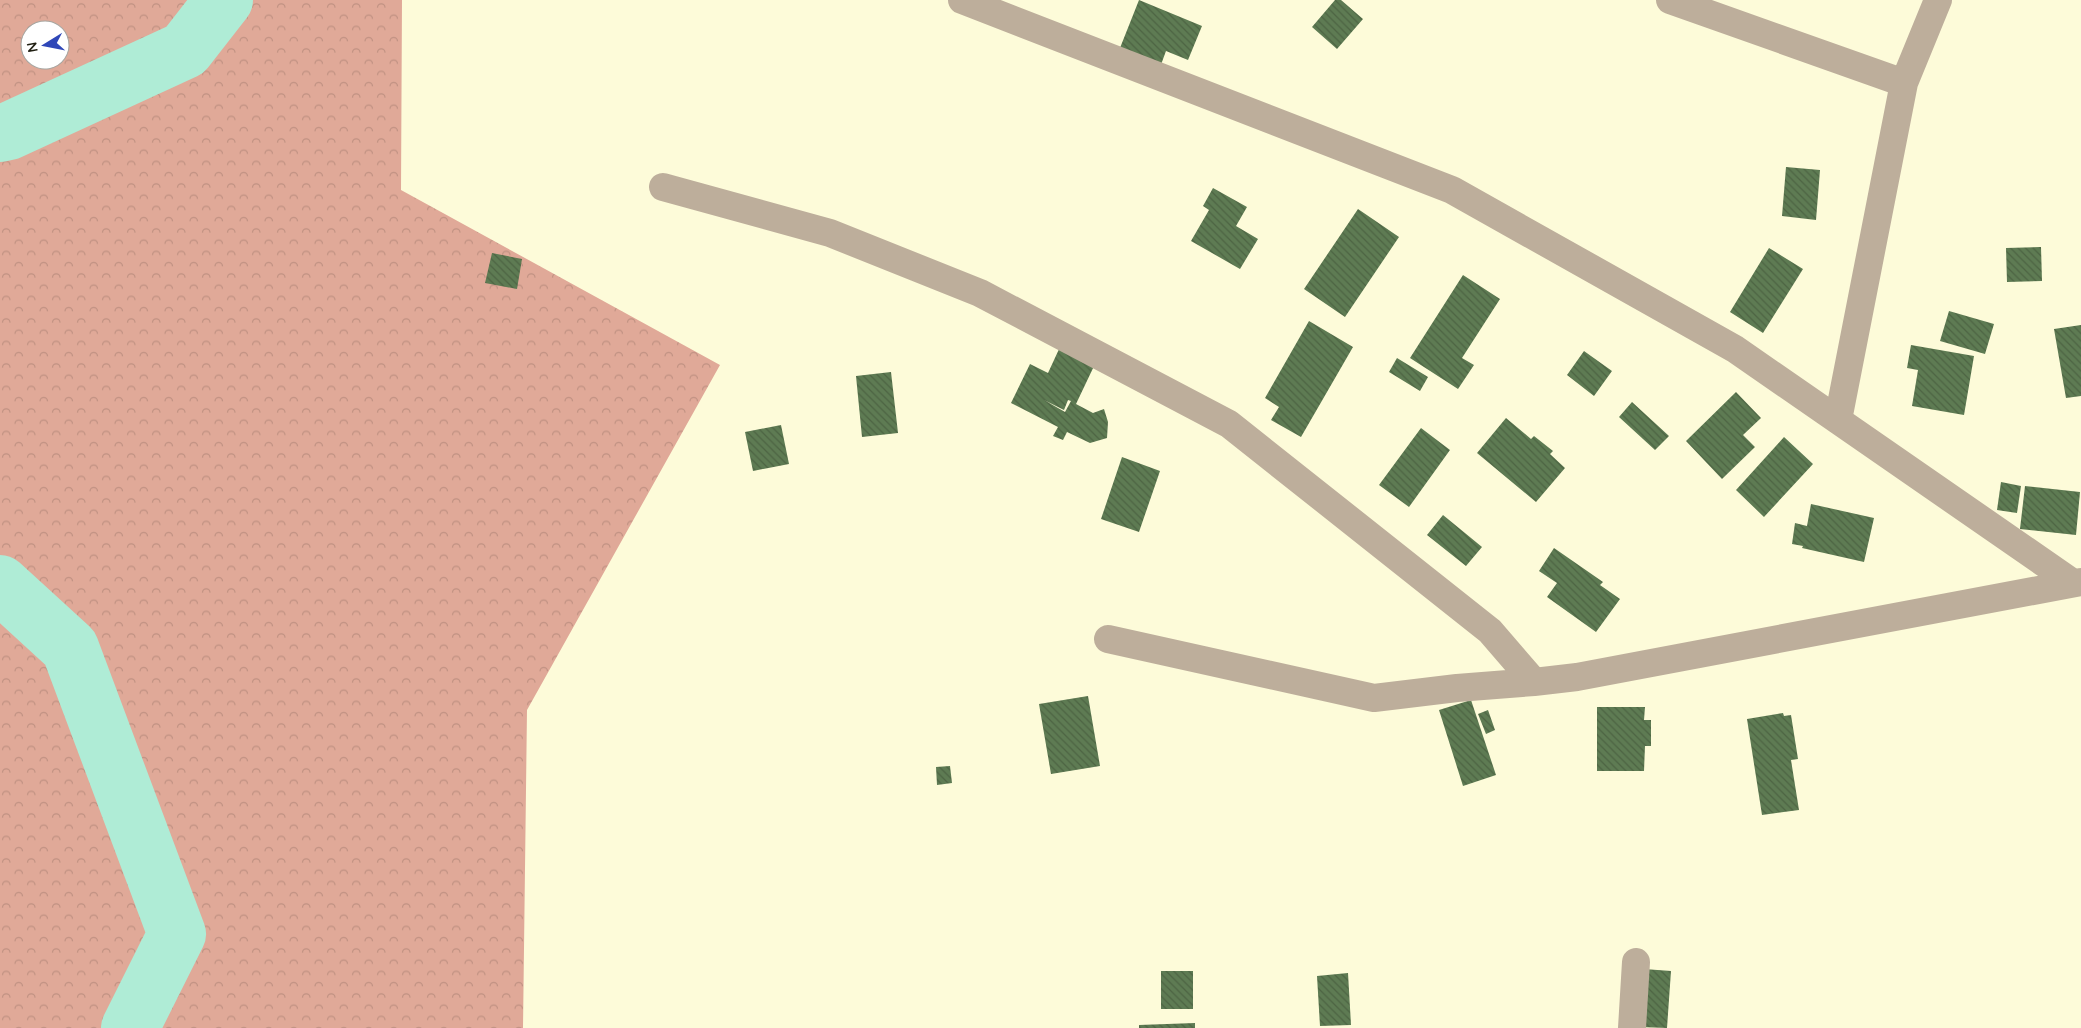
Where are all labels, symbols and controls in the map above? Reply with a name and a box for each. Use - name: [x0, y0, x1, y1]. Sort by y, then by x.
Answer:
- north arrow: [20, 20, 70, 70]
- text: N: [22, 41, 42, 54]

